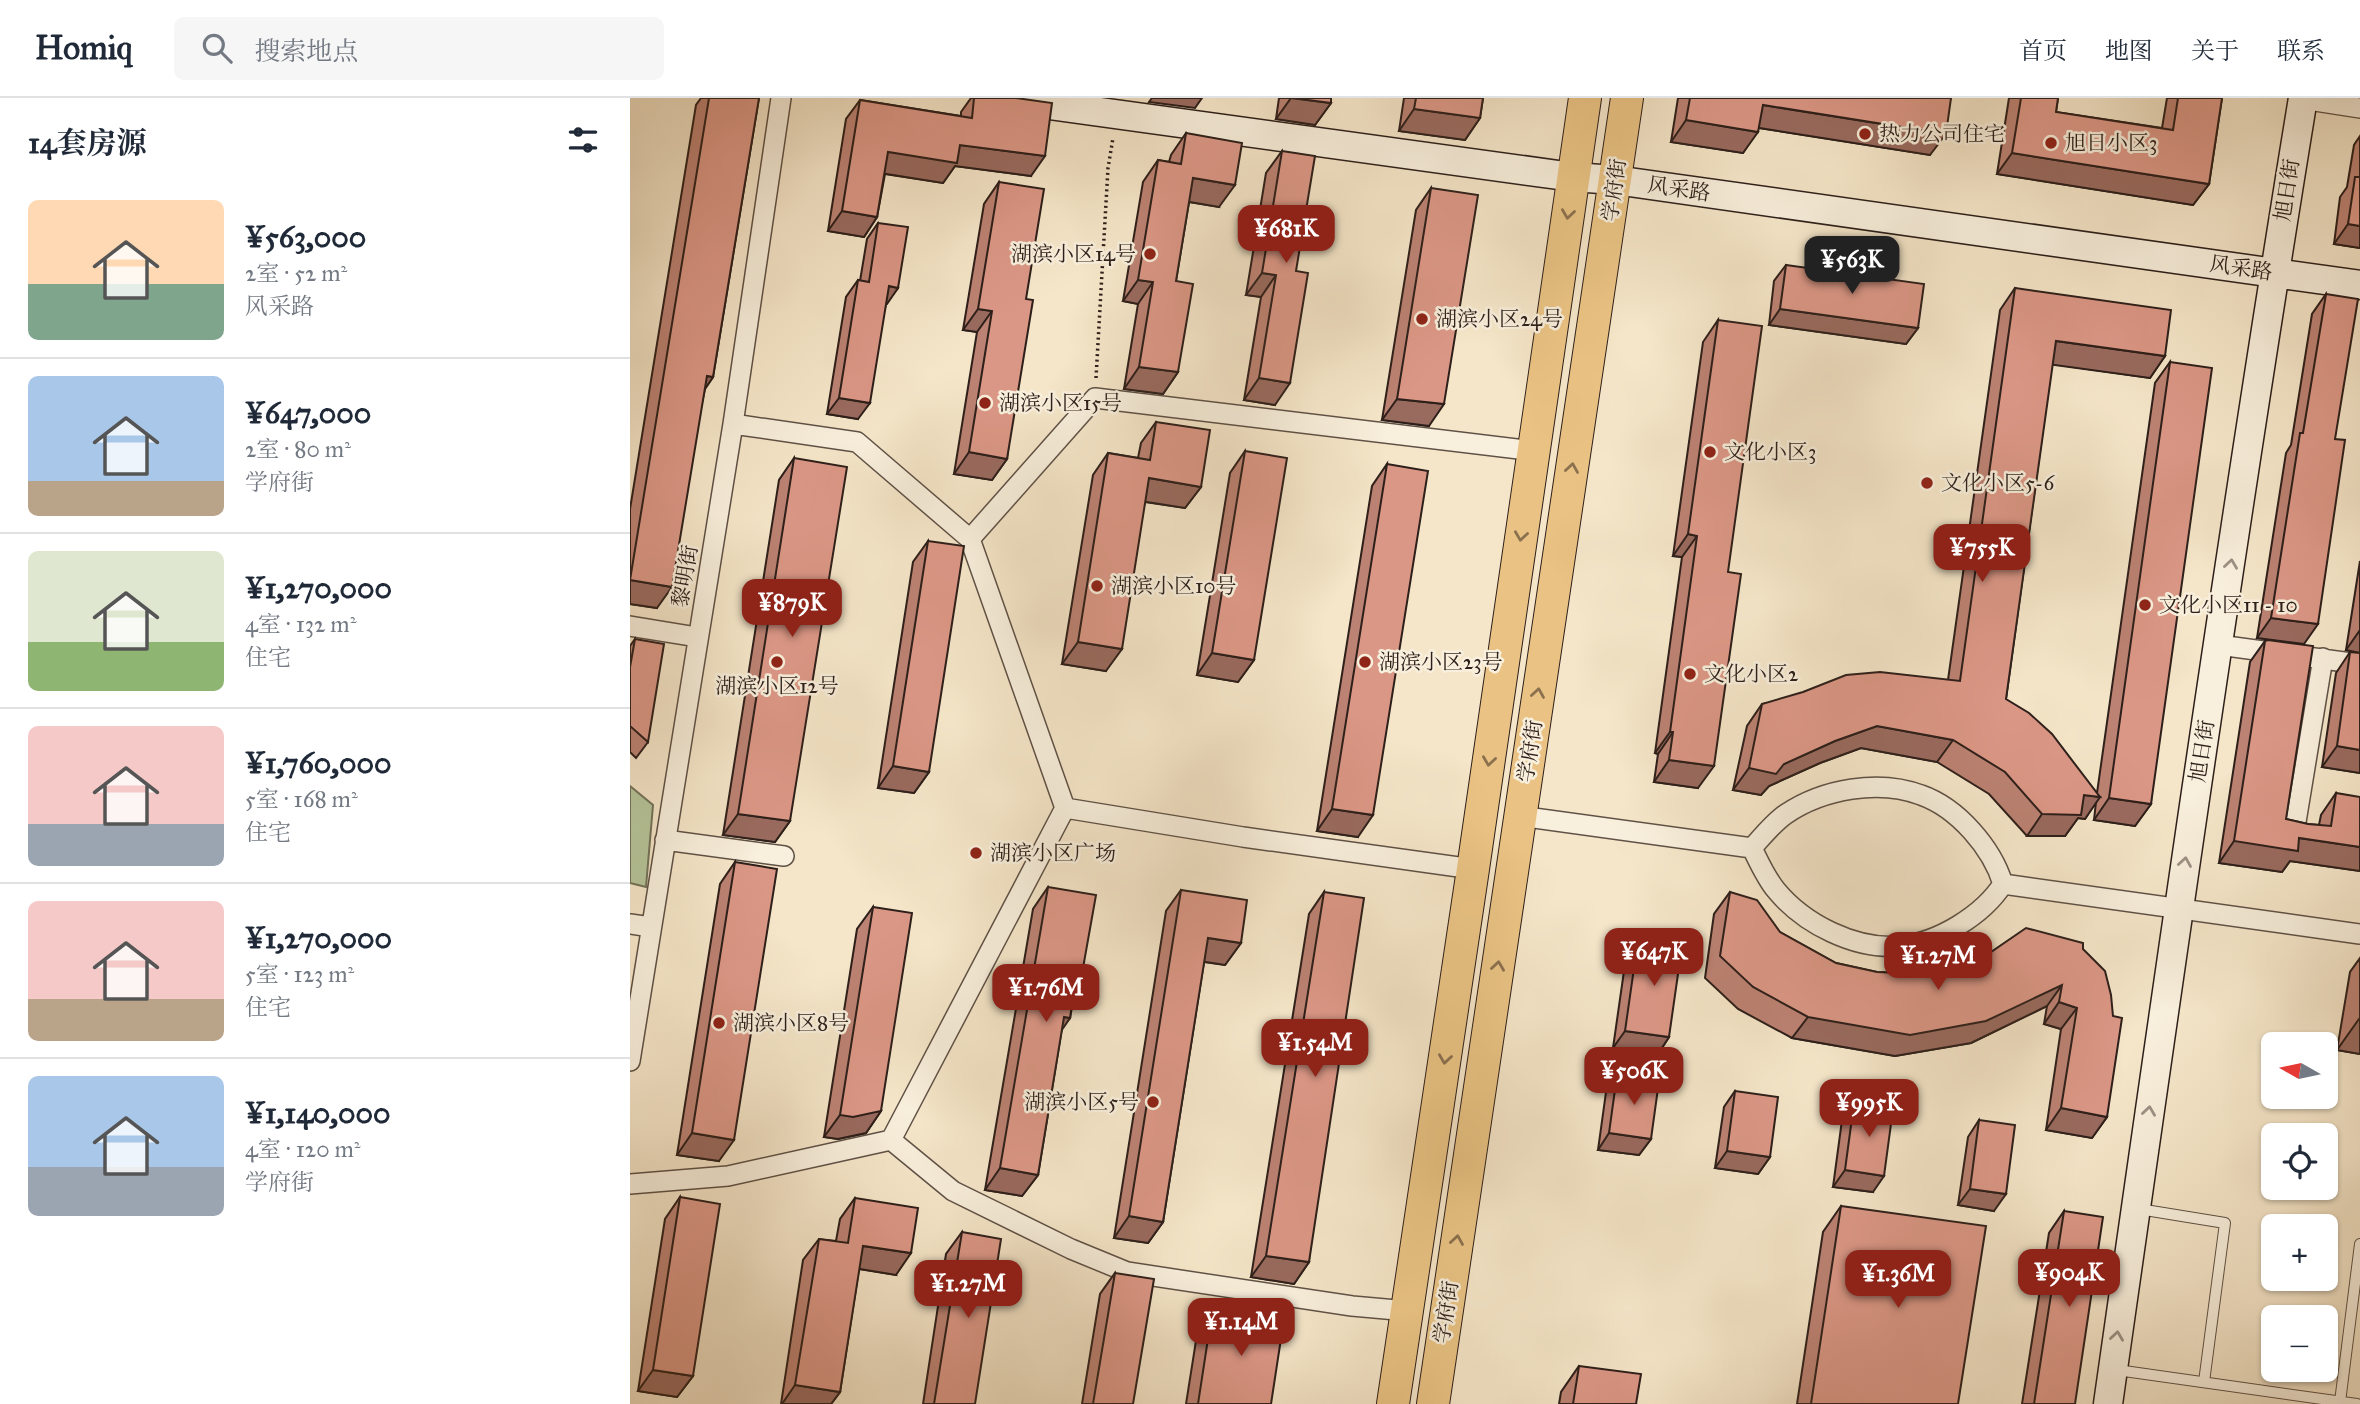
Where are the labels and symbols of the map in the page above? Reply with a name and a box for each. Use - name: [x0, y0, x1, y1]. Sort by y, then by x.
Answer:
- place label: 热力公司住宅: [1879, 121, 2005, 147]
- marker: 热力公司住宅: [1857, 126, 1873, 142]
- place label: 旭日小区3: [2065, 130, 2157, 156]
- marker: 旭日小区3: [2043, 135, 2059, 151]
- street label: 学府街: [1597, 157, 1631, 223]
- street label: 旭日街: [2269, 157, 2305, 223]
- street label: 风采路: [1646, 172, 1712, 206]
- pin: ¥681K: [1237, 206, 1335, 265]
- one-way arrow: [1561, 208, 1576, 220]
- pin: ¥563K: [1803, 236, 1901, 296]
- place label: 湖滨小区14号: [1011, 241, 1136, 267]
- marker: 湖滨小区14号: [1142, 246, 1158, 262]
- street label: 风采路: [2208, 251, 2274, 285]
- place label: 湖滨小区24号: [1436, 306, 1563, 332]
- marker: 湖滨小区24号: [1414, 311, 1430, 327]
- place label: 湖滨小区15号: [999, 390, 1122, 416]
- marker: 湖滨小区15号: [977, 395, 993, 411]
- place label: 文化小区3: [1724, 439, 1816, 465]
- marker: 文化小区3: [1702, 444, 1718, 460]
- one-way arrow: [1564, 462, 1579, 473]
- place label: 文化小区5-6: [1941, 470, 2055, 496]
- marker: 文化小区5-6: [1919, 475, 1935, 491]
- pin: ¥755K: [1933, 524, 2031, 584]
- one-way arrow: [1514, 530, 1529, 542]
- street label: 黎明街: [667, 543, 703, 609]
- one-way arrow: [2223, 558, 2238, 570]
- place label: 湖滨小区10号: [1111, 573, 1236, 599]
- marker: 湖滨小区10号: [1089, 578, 1105, 594]
- pin: ¥879K: [743, 580, 841, 639]
- place label: 文化小区11 - 10: [2159, 592, 2298, 618]
- marker: 文化小区11 - 10: [2137, 597, 2153, 613]
- place label: 湖滨小区23号: [1379, 649, 1503, 675]
- marker: 湖滨小区12号: [769, 654, 785, 670]
- marker: 湖滨小区23号: [1357, 654, 1373, 670]
- place label: 文化小区2: [1704, 661, 1799, 687]
- marker: 文化小区2: [1682, 666, 1698, 682]
- place label: 湖滨小区12号: [715, 673, 839, 699]
- one-way arrow: [1531, 687, 1546, 698]
- street label: 学府街: [1512, 718, 1548, 784]
- street label: 旭日街: [2184, 718, 2220, 784]
- one-way arrow: [1482, 755, 1497, 767]
- place label: 湖滨小区广场: [990, 840, 1116, 866]
- marker: 湖滨小区广场: [968, 845, 984, 861]
- one-way arrow: [2178, 856, 2193, 868]
- pin: ¥647K: [1605, 928, 1703, 988]
- pin: ¥1.27M: [1881, 932, 1995, 992]
- one-way arrow: [1490, 960, 1505, 972]
- pin: ¥1.76M: [989, 964, 1103, 1024]
- place label: 湖滨小区8号: [733, 1010, 849, 1036]
- marker: 湖滨小区8号: [711, 1015, 727, 1031]
- pin: ¥1.54M: [1258, 1020, 1372, 1079]
- north arrow: [2261, 1032, 2338, 1110]
- pin: ¥506K: [1585, 1048, 1683, 1107]
- one-way arrow: [1438, 1053, 1453, 1065]
- pin: ¥995K: [1820, 1080, 1918, 1139]
- place label: 湖滨小区5号: [1024, 1089, 1139, 1115]
- marker: 湖滨小区5号: [1145, 1094, 1161, 1110]
- one-way arrow: [2142, 1105, 2157, 1117]
- one-way arrow: [1450, 1234, 1465, 1245]
- pin: ¥1.36M: [1841, 1250, 1955, 1310]
- pin: ¥904K: [2020, 1250, 2118, 1309]
- pin: ¥1.27M: [911, 1260, 1025, 1320]
- street label: 学府街: [1428, 1279, 1464, 1345]
- pin: ¥1.14M: [1184, 1298, 1298, 1358]
- one-way arrow: [2110, 1331, 2125, 1342]

